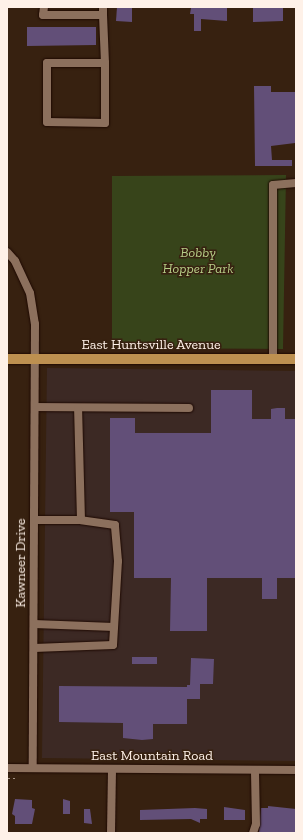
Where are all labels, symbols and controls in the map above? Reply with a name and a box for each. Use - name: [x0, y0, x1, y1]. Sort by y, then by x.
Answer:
- park label: Bobby Hopper Park: [163, 245, 233, 278]
- street label: East Huntsville Avenue: [81, 337, 221, 353]
- street label: Kawneer Drive: [13, 518, 29, 608]
- street label: East Mountain Road: [91, 748, 213, 764]

